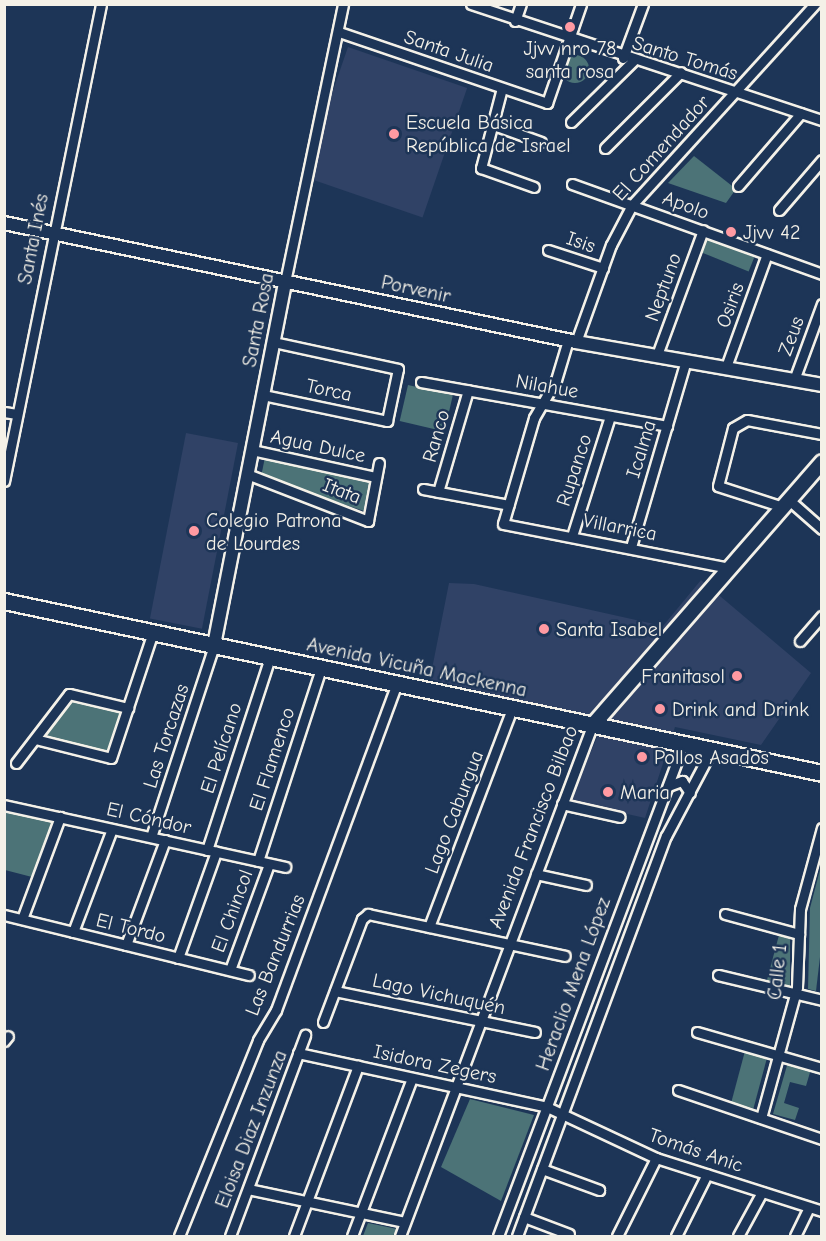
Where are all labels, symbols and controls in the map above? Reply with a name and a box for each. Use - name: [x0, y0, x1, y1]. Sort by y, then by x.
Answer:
- marker: Jjvv nro 78 santa rosa: [563, 20, 577, 34]
- street label: Santa Julia: [401, 24, 497, 78]
- street label: Santo Tomás: [629, 31, 741, 85]
- place label: Jjvv nro 78 santa rosa: [524, 36, 616, 83]
- street label: El Comendador: [607, 90, 715, 206]
- place label: Escuela Básica República de Israel: [406, 110, 571, 157]
- marker: Escuela Básica República de Israel: [387, 127, 401, 141]
- street label: Apolo: [659, 186, 713, 224]
- street label: Santa Inés: [12, 192, 54, 286]
- place label: Jjvv 42: [743, 220, 800, 244]
- marker: Jjvv 42: [724, 225, 738, 239]
- street label: Isis: [563, 226, 599, 258]
- street label: Neptuno: [640, 249, 686, 325]
- street label: Porvenir: [379, 270, 453, 308]
- street label: Santa Rosa: [237, 271, 279, 369]
- street label: Osiris: [711, 279, 749, 331]
- street label: Zeus: [773, 313, 809, 359]
- street label: Nilahue: [514, 369, 580, 403]
- street label: Torca: [304, 373, 354, 407]
- street label: Ranco: [417, 407, 455, 465]
- street label: Icalma: [621, 417, 661, 481]
- street label: Agua Dulce: [268, 424, 368, 468]
- street label: Rupanco: [551, 431, 597, 509]
- street label: Itata: [320, 473, 364, 509]
- place label: Colegio Patrona de Lourdes: [206, 508, 342, 555]
- street label: Villarrica: [581, 508, 659, 546]
- marker: Colegio Patrona de Lourdes: [187, 524, 201, 538]
- place label: Santa Isabel: [556, 617, 662, 641]
- marker: Santa Isabel: [537, 622, 551, 636]
- street label: Avenida Vicuña Mackenna: [305, 632, 529, 702]
- place label: Franitasol: [641, 664, 725, 688]
- marker: Franitasol: [730, 669, 744, 683]
- street label: Las Torcazas: [138, 681, 194, 791]
- place label: Drink and Drink: [672, 697, 809, 721]
- street label: El Pelícano: [195, 700, 247, 796]
- marker: Drink and Drink: [653, 702, 667, 716]
- street label: El Flamenco: [244, 704, 300, 814]
- street label: Avenida Francisco Bilbao: [483, 722, 583, 932]
- place label: Pollos Asados: [654, 745, 769, 769]
- street label: Lago Caburgua: [420, 747, 488, 877]
- marker: Pollos Asados: [635, 750, 649, 764]
- place label: Maria: [620, 780, 670, 804]
- marker: Maria: [601, 785, 615, 799]
- street label: El Cóndor: [104, 797, 194, 839]
- street label: El Chincol: [206, 866, 258, 956]
- street label: Las Bandurrias: [240, 891, 310, 1019]
- street label: Heraclio Mena López: [531, 894, 615, 1074]
- street label: El Tordo: [94, 908, 168, 948]
- street label: Calle 1: [762, 943, 792, 1001]
- street label: Lago Vichuquén: [370, 968, 508, 1020]
- street label: Isidora Zegers: [371, 1039, 499, 1089]
- street label: Eloisa Diaz Inzunza: [210, 1047, 292, 1211]
- street label: Tomás Anic: [646, 1123, 746, 1177]

